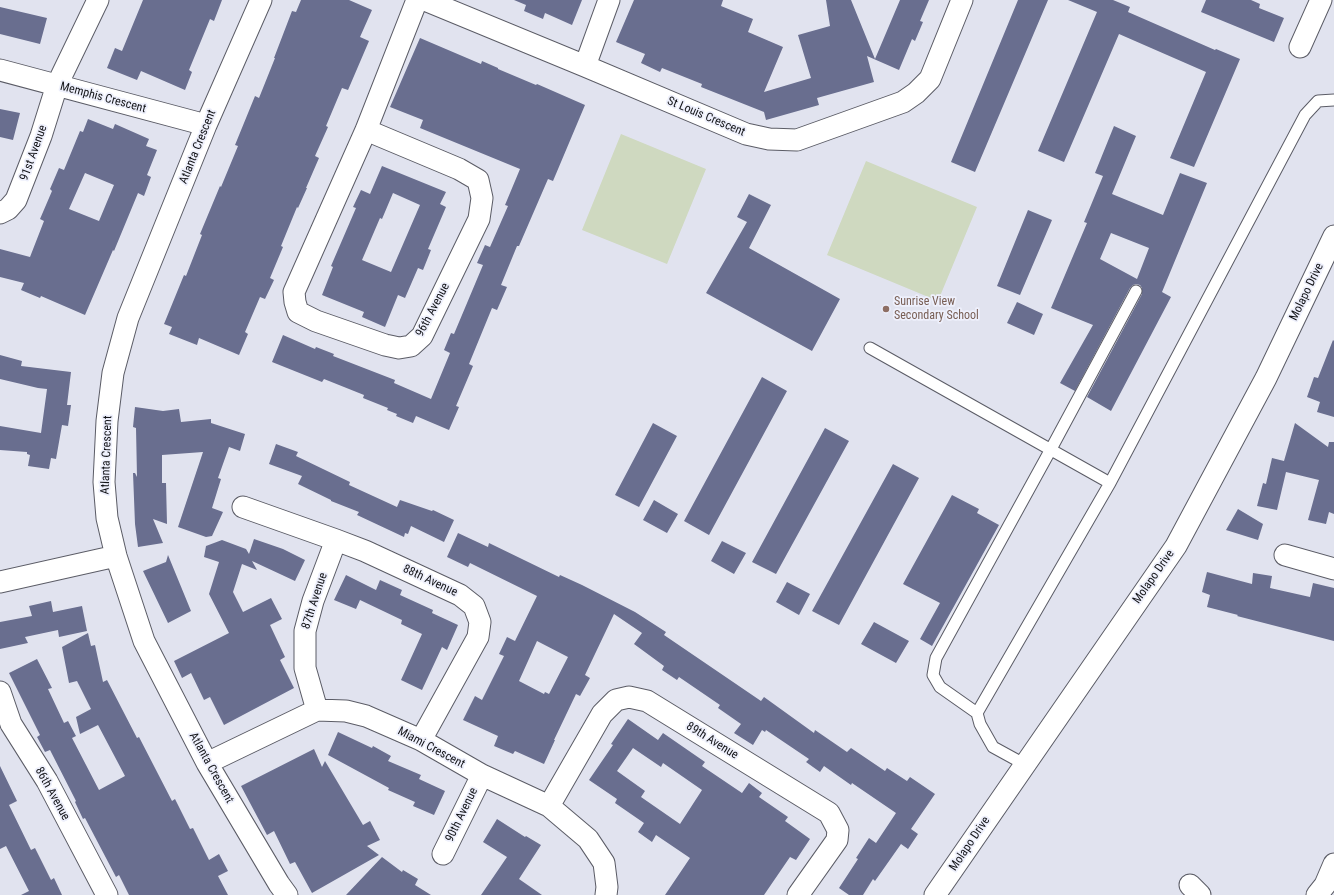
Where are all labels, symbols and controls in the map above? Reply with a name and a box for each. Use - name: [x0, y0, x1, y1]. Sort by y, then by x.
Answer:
- street label: Memphis Crescent: [58, 80, 148, 116]
- street label: St Louis Crescent: [665, 94, 747, 140]
- street label: Atlanta Crescent: [177, 108, 219, 186]
- street label: 91st Avenue: [17, 123, 51, 183]
- street label: Molapo Drive: [1287, 261, 1327, 323]
- street label: 96th Avenue: [413, 281, 453, 339]
- place label: Sunrise View Secondary School: [894, 295, 979, 323]
- marker: Sunrise View Secondary School: [881, 304, 891, 314]
- street label: Atlanta Crescent: [98, 415, 116, 495]
- street label: Molapo Drive: [1130, 547, 1178, 607]
- street label: 88th Avenue: [400, 562, 460, 600]
- street label: 87th Avenue: [299, 571, 331, 631]
- street label: 89th Avenue: [683, 719, 741, 763]
- street label: Miami Crescent: [395, 724, 467, 772]
- street label: Atlanta Crescent: [186, 730, 236, 806]
- street label: 86th Avenue: [32, 765, 72, 823]
- street label: 90th Avenue: [443, 786, 481, 844]
- street label: Molapo Drive: [947, 814, 993, 874]

